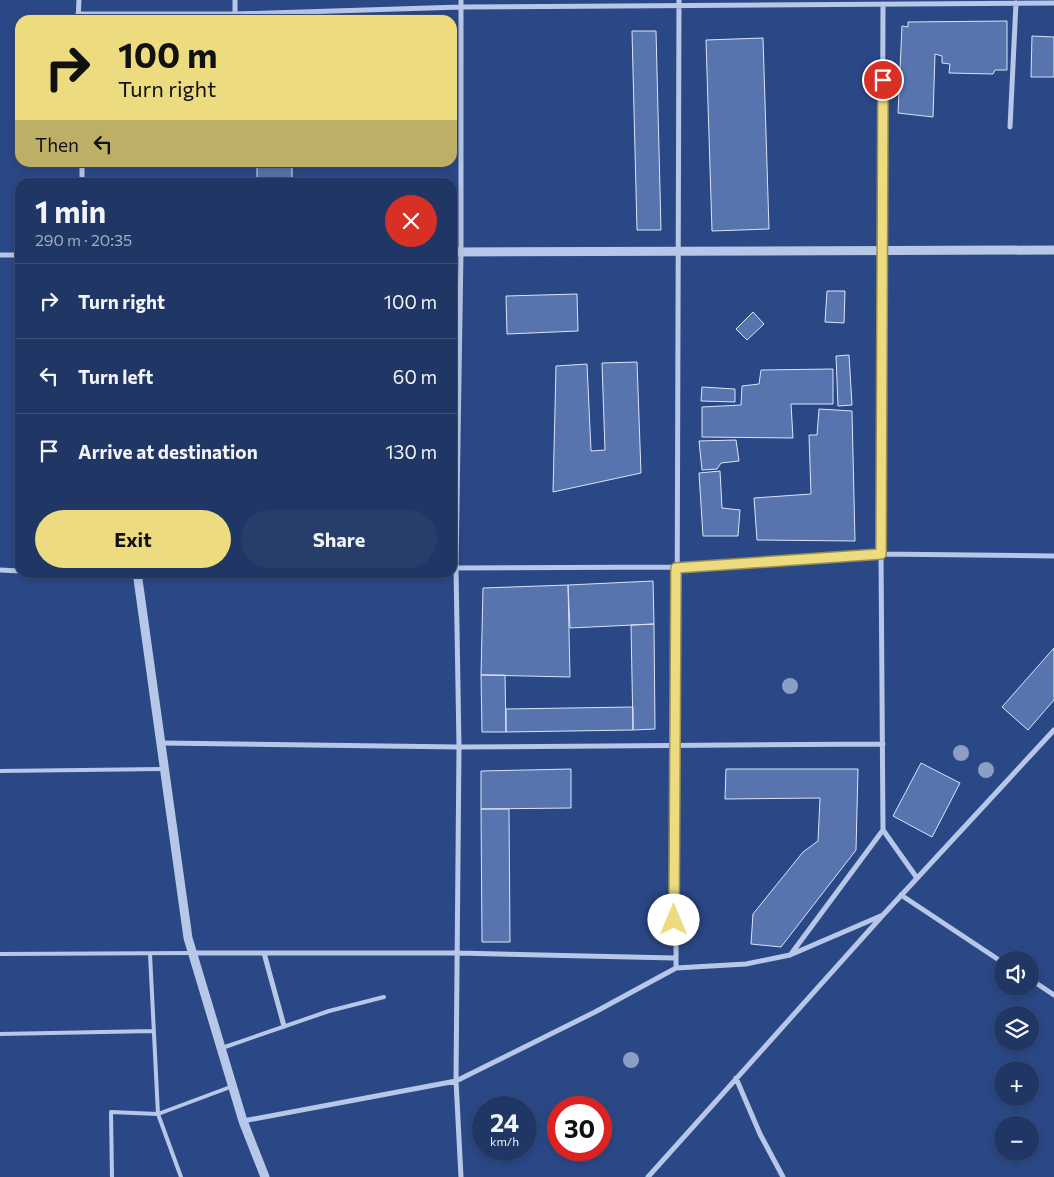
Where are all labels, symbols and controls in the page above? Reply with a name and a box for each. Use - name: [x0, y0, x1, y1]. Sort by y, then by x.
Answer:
- text: 100 m: [118, 32, 218, 75]
- icon: right: [35, 35, 100, 100]
- pin: [862, 59, 904, 101]
- icon: arrive: [869, 66, 897, 94]
- text: Turn right: [118, 75, 216, 102]
- icon: left: [89, 130, 117, 158]
- text: Then: [35, 133, 79, 156]
- text: 1 min: [35, 192, 106, 229]
- button: close: [385, 195, 437, 247]
- text: 290 m · 20:35: [35, 230, 132, 249]
- icon: right: [35, 287, 63, 315]
- text: Turn right: [78, 290, 165, 313]
- text: 100 m: [384, 290, 437, 313]
- icon: left: [35, 362, 63, 390]
- text: Turn left: [78, 365, 153, 388]
- text: 60 m: [393, 365, 437, 388]
- icon: arrive: [35, 437, 63, 465]
- text: Arrive at destination: [78, 440, 258, 463]
- text: 130 m: [385, 440, 437, 463]
- button: Exit: [35, 510, 231, 568]
- button: Share: [241, 510, 437, 568]
- position arrow: [647, 893, 699, 945]
- map controls: [994, 951, 1039, 1161]
- button: sound: [994, 951, 1039, 996]
- button: layers: [994, 1006, 1039, 1051]
- button: +: [994, 1061, 1039, 1106]
- speed limit sign: 30: [547, 1096, 612, 1161]
- text: 24: [490, 1107, 519, 1137]
- button: −: [994, 1116, 1039, 1161]
- text: km/h: [490, 1134, 519, 1148]

